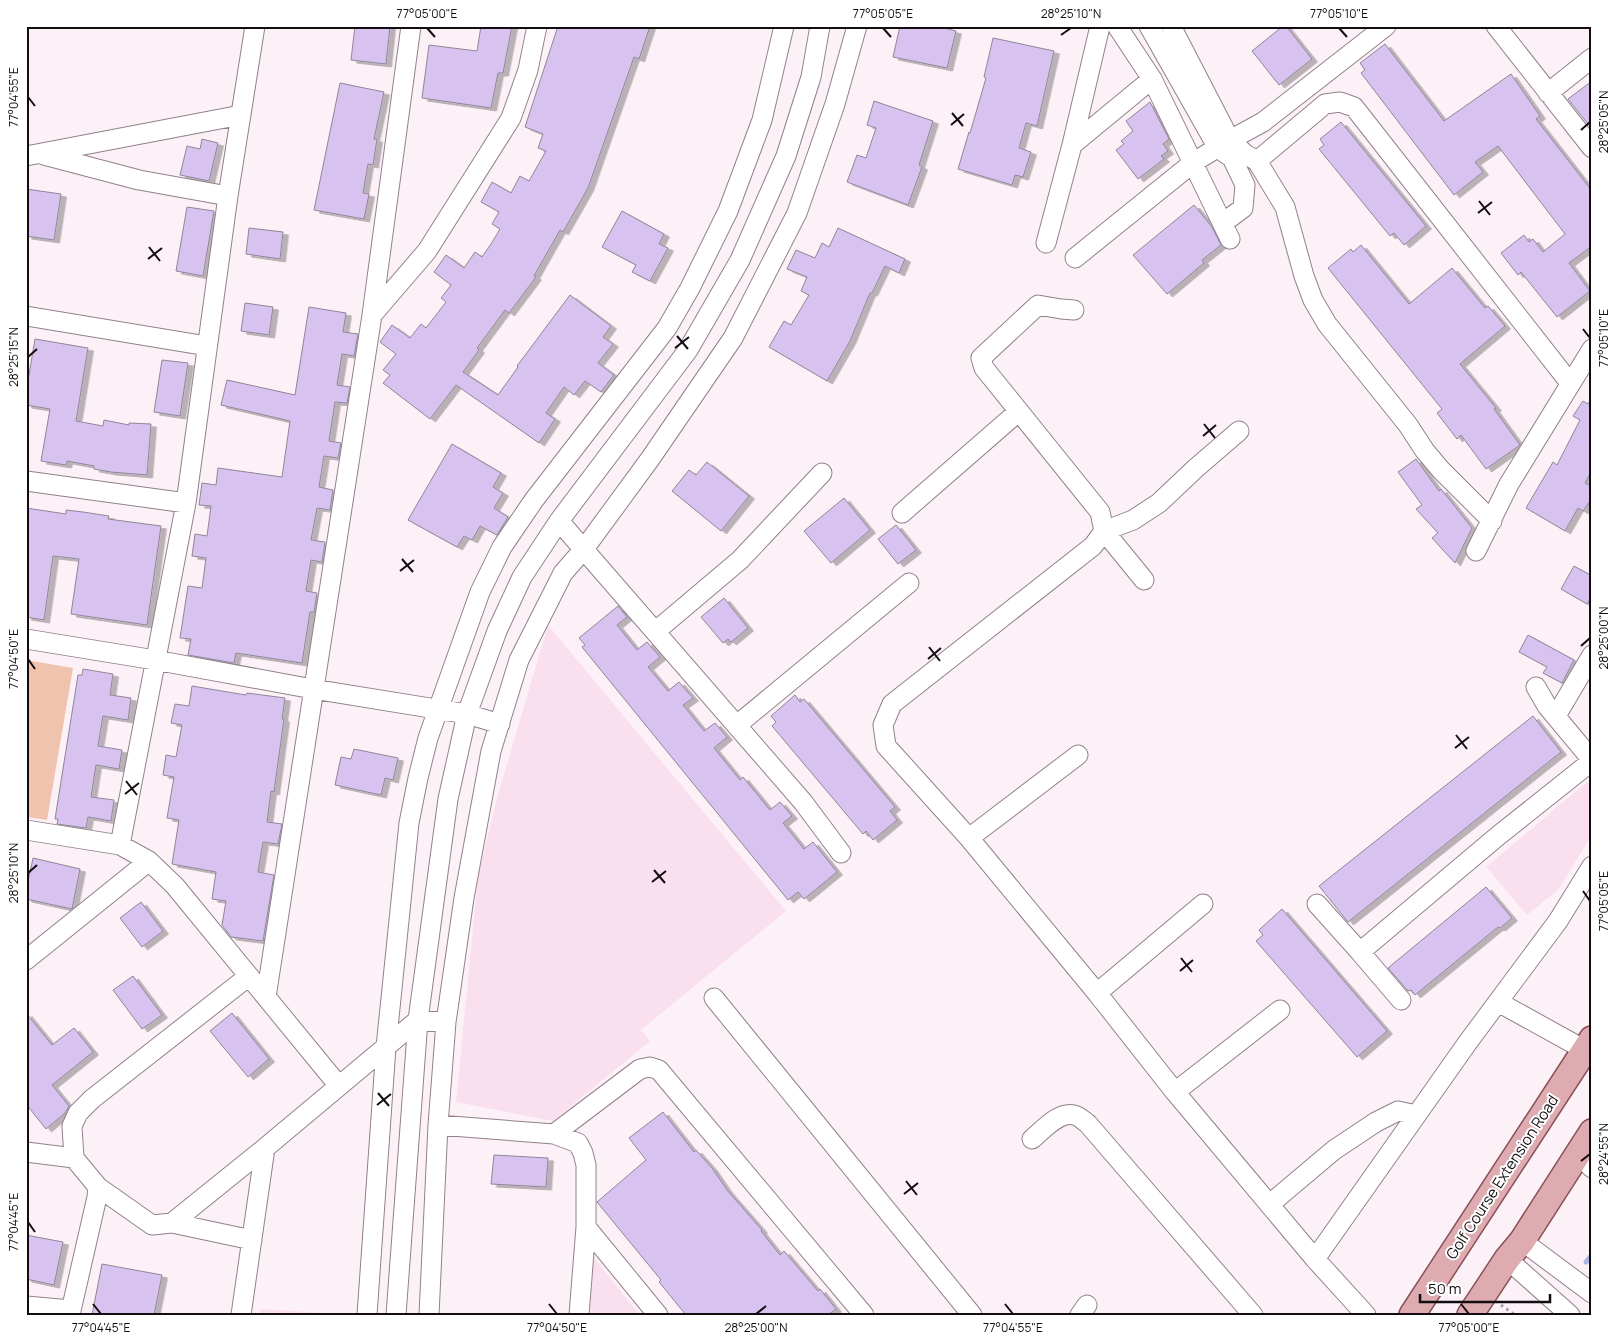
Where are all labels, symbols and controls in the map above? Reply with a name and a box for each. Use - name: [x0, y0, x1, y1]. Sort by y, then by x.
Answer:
- text: 77°05'00"E: [397, 5, 458, 22]
- text: 77°05'05"E: [853, 5, 913, 22]
- text: 28°25'10"N: [1041, 5, 1101, 22]
- text: 77°05'10"E: [1310, 5, 1368, 22]
- text: 77°04'55"E: [5, 67, 22, 127]
- text: 28°25'05"N: [1595, 91, 1612, 153]
- text: 77°05'10"E: [1595, 309, 1612, 367]
- text: 28°25'15"N: [5, 327, 22, 387]
- text: 28°25'00"N: [1595, 606, 1612, 670]
- text: 77°04'50"E: [5, 629, 22, 689]
- text: 28°25'10"N: [5, 843, 22, 903]
- text: 77°05'05"E: [1595, 871, 1612, 931]
- street label: Golf Course Extension Road: [1441, 1091, 1563, 1263]
- text: 28°24'55"N: [1595, 1123, 1612, 1185]
- text: 77°04'45"E: [5, 1193, 22, 1251]
- scale bar: [1420, 1271, 1550, 1303]
- text: 50 m: [1428, 1278, 1462, 1299]
- text: 77°04'45"E: [72, 1319, 130, 1336]
- text: 77°04'50"E: [527, 1319, 587, 1336]
- text: 28°25'00"N: [724, 1319, 788, 1336]
- text: 77°04'55"E: [983, 1319, 1043, 1336]
- text: 77°05'00"E: [1439, 1319, 1500, 1336]

